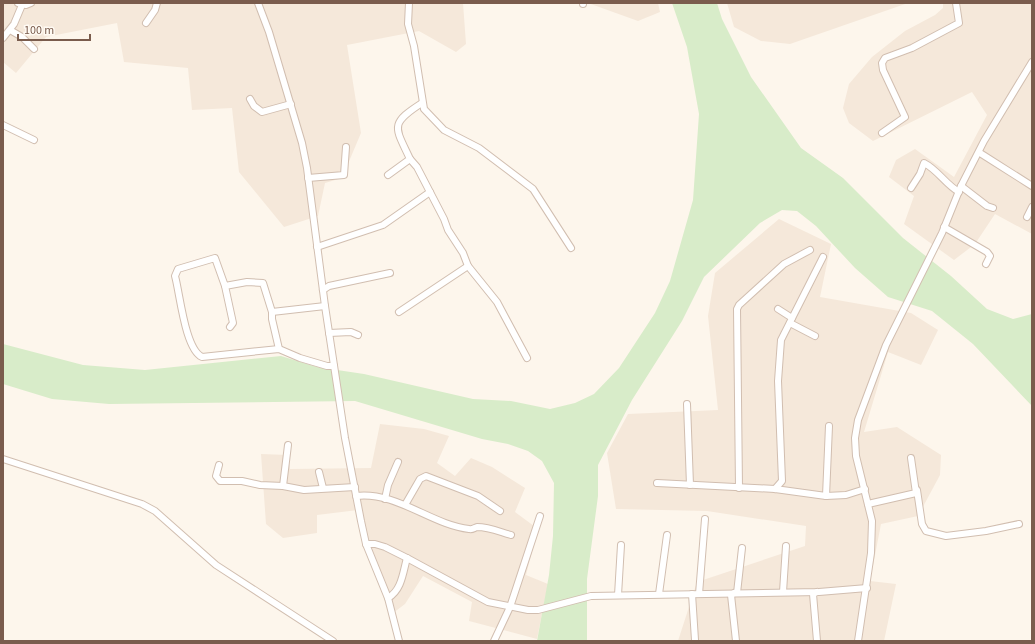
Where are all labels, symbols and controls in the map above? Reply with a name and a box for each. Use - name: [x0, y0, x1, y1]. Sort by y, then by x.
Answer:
- scale bar: [18, 16, 90, 42]
- text: 100 m: [24, 22, 54, 39]

